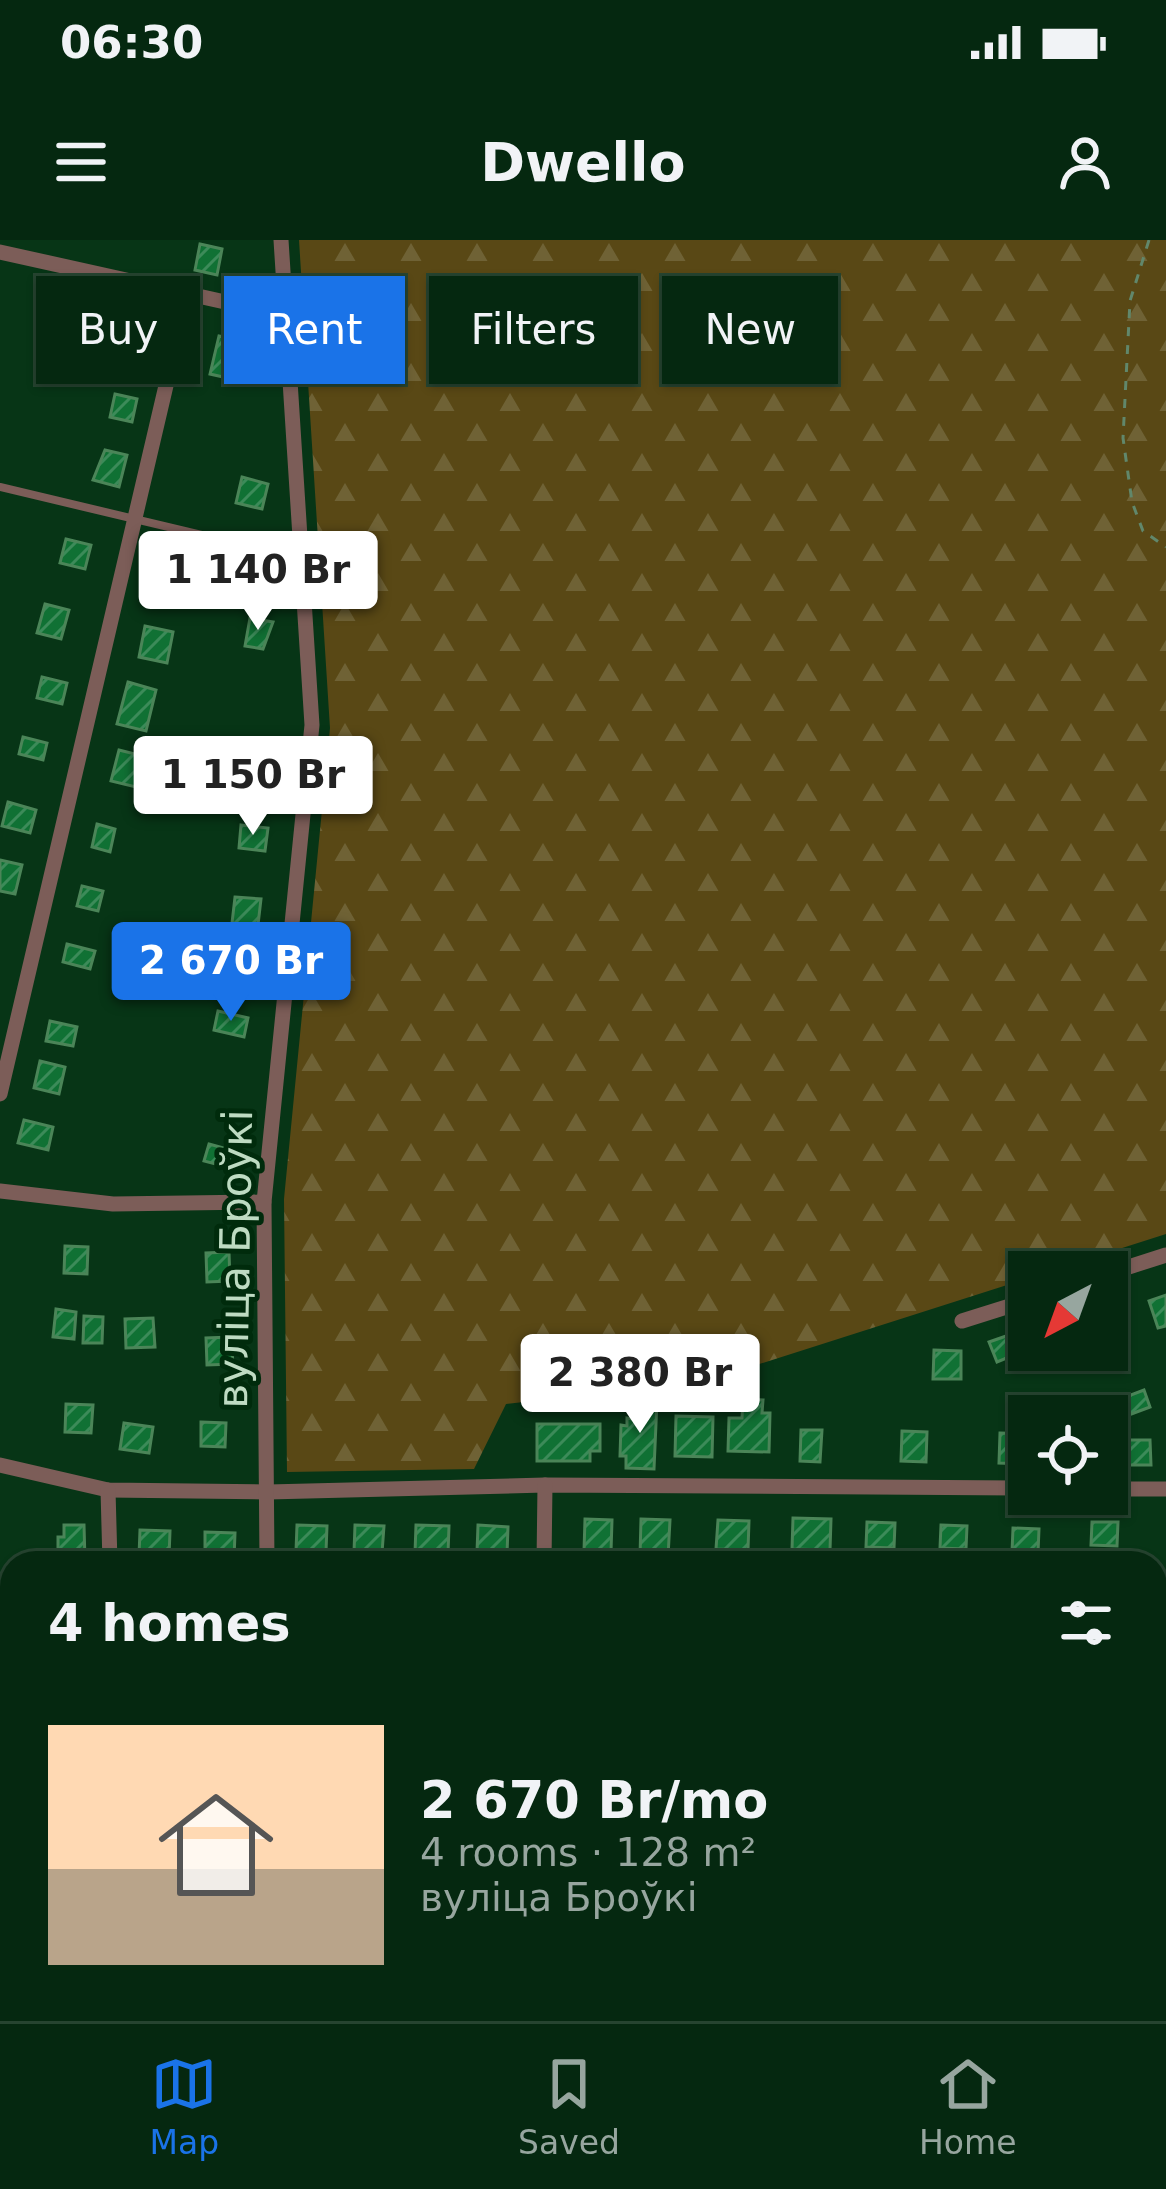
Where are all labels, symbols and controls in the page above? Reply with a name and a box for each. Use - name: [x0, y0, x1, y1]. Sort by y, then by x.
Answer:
- text: 06:30: [60, 16, 203, 69]
- icon: menu: [48, 129, 114, 195]
- icon: person: [1052, 129, 1118, 195]
- text: Dwello: [480, 131, 686, 194]
- chip: Buy: [36, 276, 200, 384]
- chip: Rent: [224, 276, 405, 384]
- chip: Filters: [429, 276, 638, 384]
- chip: New: [662, 276, 838, 384]
- pin: 1 140 Br: [134, 531, 382, 633]
- text: 1 140 Br: [166, 547, 350, 592]
- pin: 1 150 Br: [129, 736, 377, 838]
- text: 1 150 Br: [161, 752, 345, 797]
- pin: 2 670 Br: [107, 922, 355, 1024]
- text: 2 670 Br: [139, 938, 323, 983]
- street label: вуліца Броўкі: [208, 1109, 262, 1409]
- north arrow: [1008, 1251, 1128, 1371]
- map controls: [1008, 1251, 1128, 1515]
- pin: 2 380 Br: [516, 1334, 764, 1436]
- text: 2 380 Br: [548, 1350, 732, 1395]
- button: locate: [1008, 1395, 1128, 1515]
- icon: filters: [1053, 1590, 1119, 1656]
- text: 4 homes: [48, 1594, 291, 1653]
- text: 2 670 Br/mo: [420, 1771, 768, 1830]
- icon: home: [144, 1773, 288, 1917]
- text: 4 rooms · 128 m²: [420, 1830, 756, 1875]
- text: вуліца Броўкі: [420, 1875, 698, 1920]
- tab: Map: [149, 2051, 219, 2162]
- tab: Saved: [518, 2051, 620, 2162]
- tab: Home: [919, 2051, 1016, 2162]

